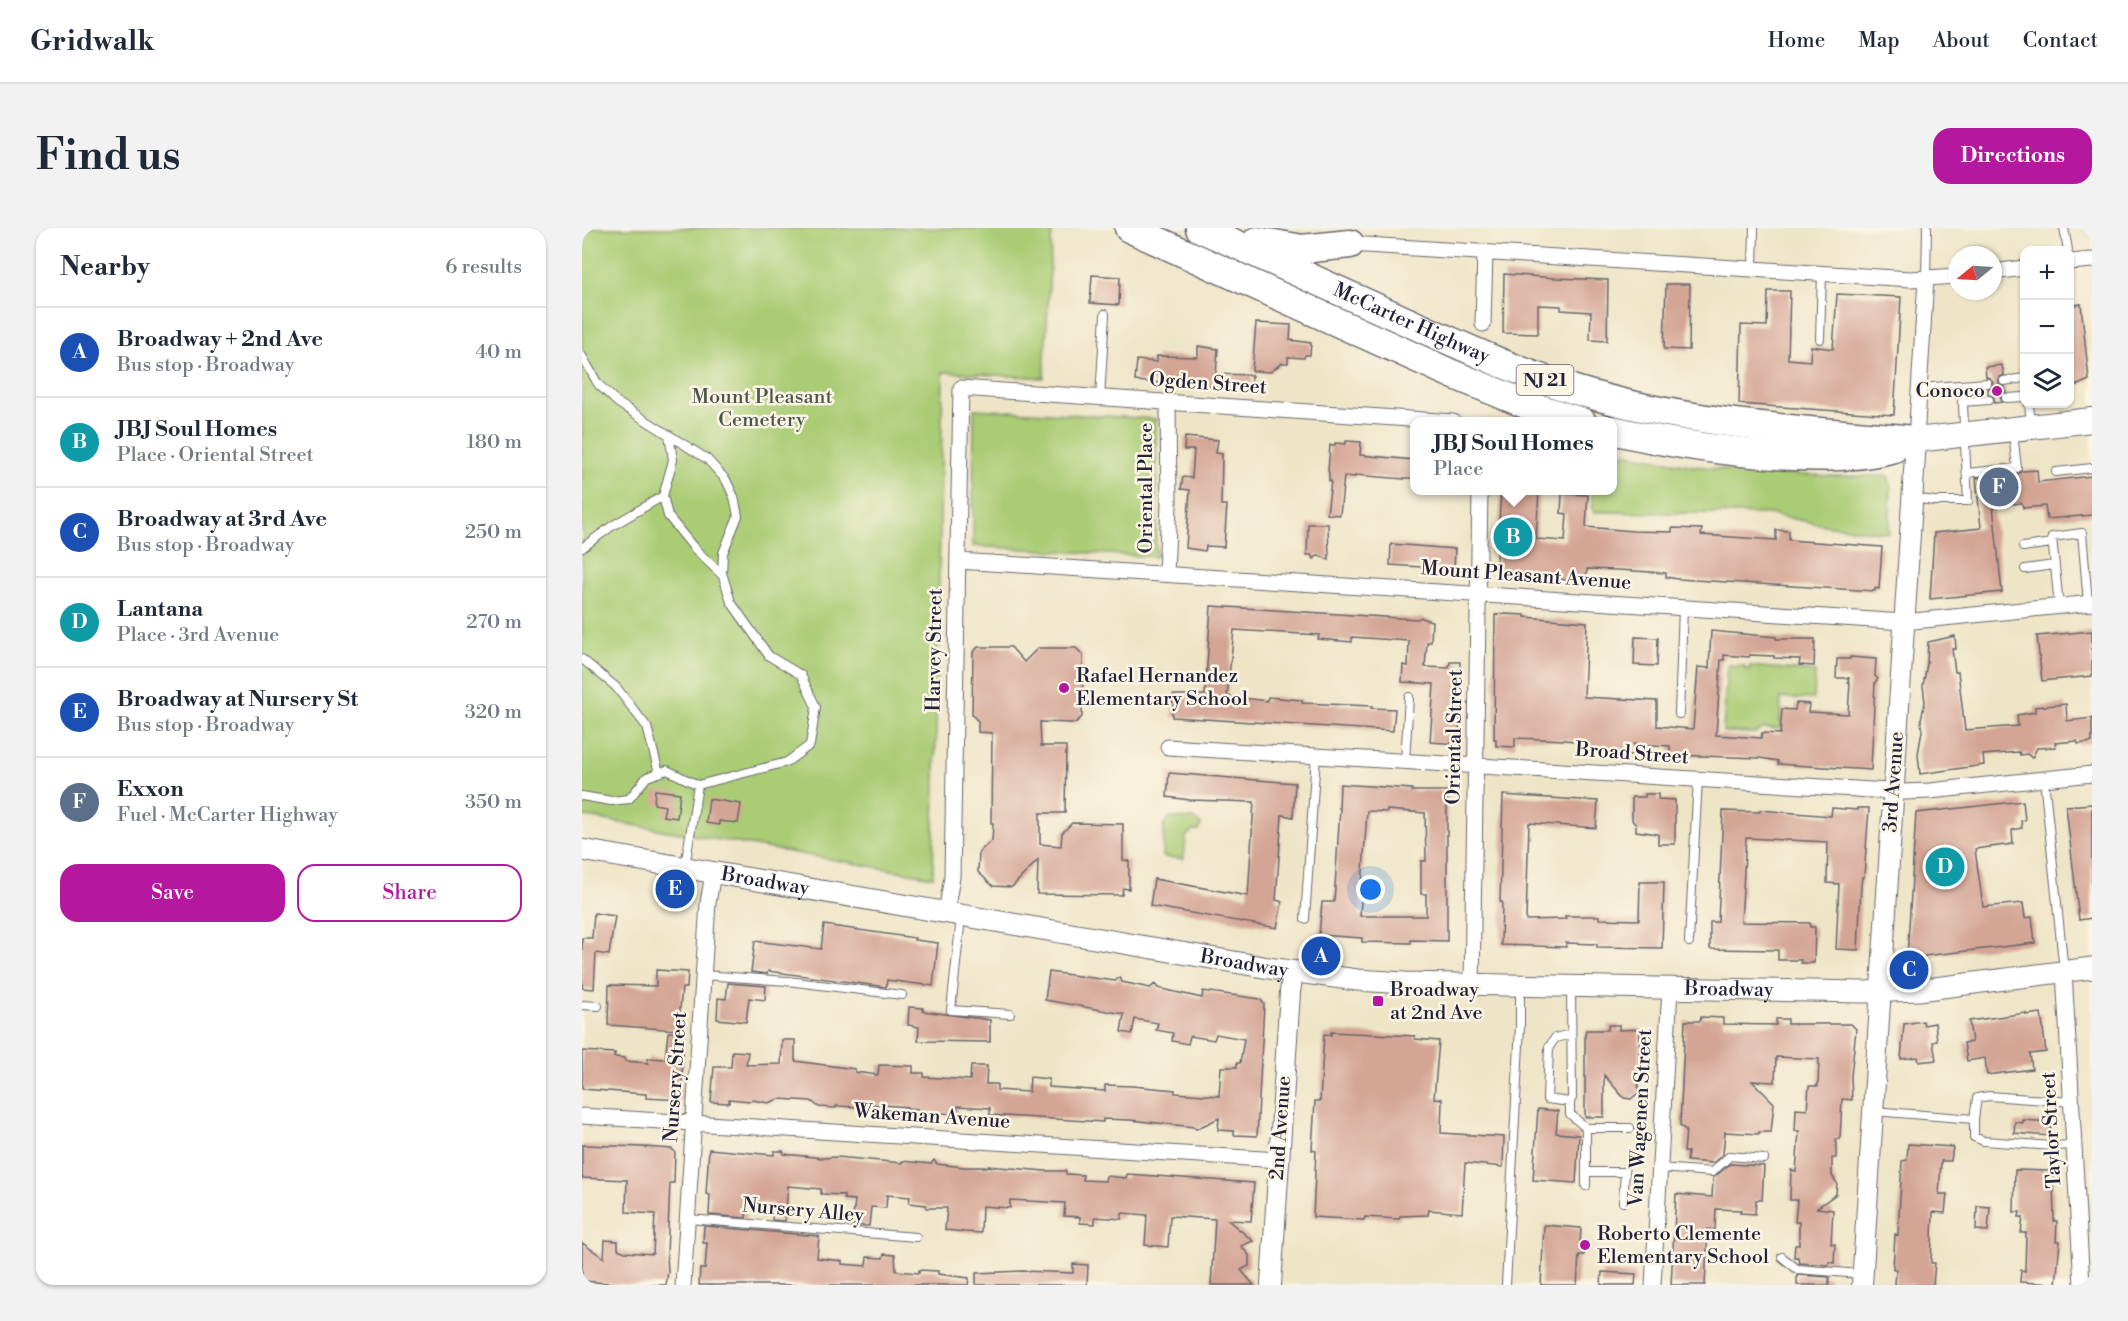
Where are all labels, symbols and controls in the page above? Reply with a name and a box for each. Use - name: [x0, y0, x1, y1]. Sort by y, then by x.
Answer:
- text: Gridwalk: [30, 24, 154, 59]
- text: Home: [1768, 28, 1825, 54]
- text: Map: [1858, 28, 1900, 54]
- text: About: [1933, 28, 1990, 54]
- text: Contact: [2023, 28, 2098, 54]
- button: Directions: [1933, 128, 2092, 184]
- text: Find us: [36, 130, 180, 183]
- north arrow: [1948, 246, 2002, 300]
- map controls: [2020, 246, 2074, 408]
- button: +: [2020, 246, 2074, 300]
- text: Nearby: [60, 251, 150, 283]
- text: 6 results: [445, 255, 522, 280]
- street label: McCarter Highway: [1329, 277, 1494, 369]
- button: −: [2020, 300, 2074, 354]
- text: Broadway + 2nd Ave: [117, 326, 323, 353]
- text: A: [72, 340, 87, 365]
- text: 40 m: [475, 340, 522, 365]
- text: Bus stop · Broadway: [117, 353, 294, 378]
- button: layers: [2020, 354, 2074, 408]
- road number: NJ 21: [1516, 365, 1574, 395]
- street label: Ogden Street: [1148, 367, 1268, 401]
- place label: Conoco: [1916, 379, 1985, 404]
- marker: Conoco: [1990, 384, 2004, 398]
- park label: Mount Pleasant Cemetery: [691, 385, 833, 433]
- text: JBJ Soul Homes: [117, 416, 277, 443]
- popup: [1410, 417, 1617, 495]
- street label: Oriental Place: [1134, 423, 1159, 553]
- text: B: [72, 430, 87, 455]
- text: 180 m: [467, 430, 522, 455]
- text: JBJ Soul Homes: [1433, 430, 1594, 457]
- text: Place · Oriental Street: [117, 443, 314, 468]
- text: Place: [1433, 457, 1483, 482]
- pin: F: [1980, 464, 2018, 510]
- text: Broadway at 3rd Ave: [117, 506, 327, 533]
- pin: B: [1494, 514, 1532, 560]
- text: C: [72, 520, 87, 545]
- text: 250 m: [465, 520, 522, 545]
- text: Bus stop · Broadway: [117, 533, 294, 558]
- street label: Mount Pleasant Avenue: [1420, 556, 1632, 596]
- street label: Harvey Street: [921, 588, 949, 712]
- text: Lantana: [117, 596, 203, 623]
- text: D: [72, 610, 87, 635]
- text: 270 m: [466, 610, 522, 635]
- text: Place · 3rd Avenue: [117, 623, 279, 648]
- place label: Rafael Hernandez Elementary School: [1076, 664, 1248, 712]
- street label: Oriental Street: [1441, 669, 1469, 805]
- marker: Rafael Hernandez Elementary School: [1057, 681, 1071, 695]
- text: Broadway at Nursery St: [117, 686, 358, 713]
- text: E: [73, 700, 86, 725]
- text: 320 m: [465, 700, 522, 725]
- text: Bus stop · Broadway: [117, 713, 294, 738]
- street label: 3rd Avenue: [1878, 731, 1910, 833]
- street label: Broad Street: [1573, 737, 1690, 770]
- text: Exxon: [117, 776, 184, 803]
- text: F: [72, 790, 87, 815]
- text: 350 m: [465, 790, 522, 815]
- text: Fuel · McCarter Highway: [117, 803, 338, 828]
- pin: D: [1926, 844, 1964, 890]
- street label: Broadway: [718, 861, 812, 901]
- button: Save: [60, 864, 285, 922]
- button: Share: [297, 864, 522, 922]
- pin: E: [656, 866, 694, 912]
- your location: [1356, 875, 1385, 904]
- pin: A: [1302, 934, 1340, 978]
- street label: Broadway: [1197, 944, 1290, 983]
- pin: C: [1890, 948, 1928, 992]
- street label: Broadway: [1683, 976, 1774, 1003]
- place label: Broadway at 2nd Ave: [1389, 978, 1483, 1026]
- marker: Broadway at 2nd Ave: [1371, 994, 1385, 1008]
- street label: Nursery Street: [659, 1011, 693, 1143]
- street label: Van Wagenen Street: [1624, 1028, 1658, 1209]
- street label: Taylor Street: [2036, 1071, 2068, 1189]
- street label: 2nd Avenue: [1265, 1075, 1297, 1181]
- street label: Wakeman Avenue: [852, 1099, 1011, 1135]
- street label: Nursery Alley: [741, 1193, 865, 1229]
- place label: Roberto Clemente Elementary School: [1597, 1222, 1769, 1270]
- marker: Roberto Clemente Elementary School: [1578, 1238, 1592, 1252]

